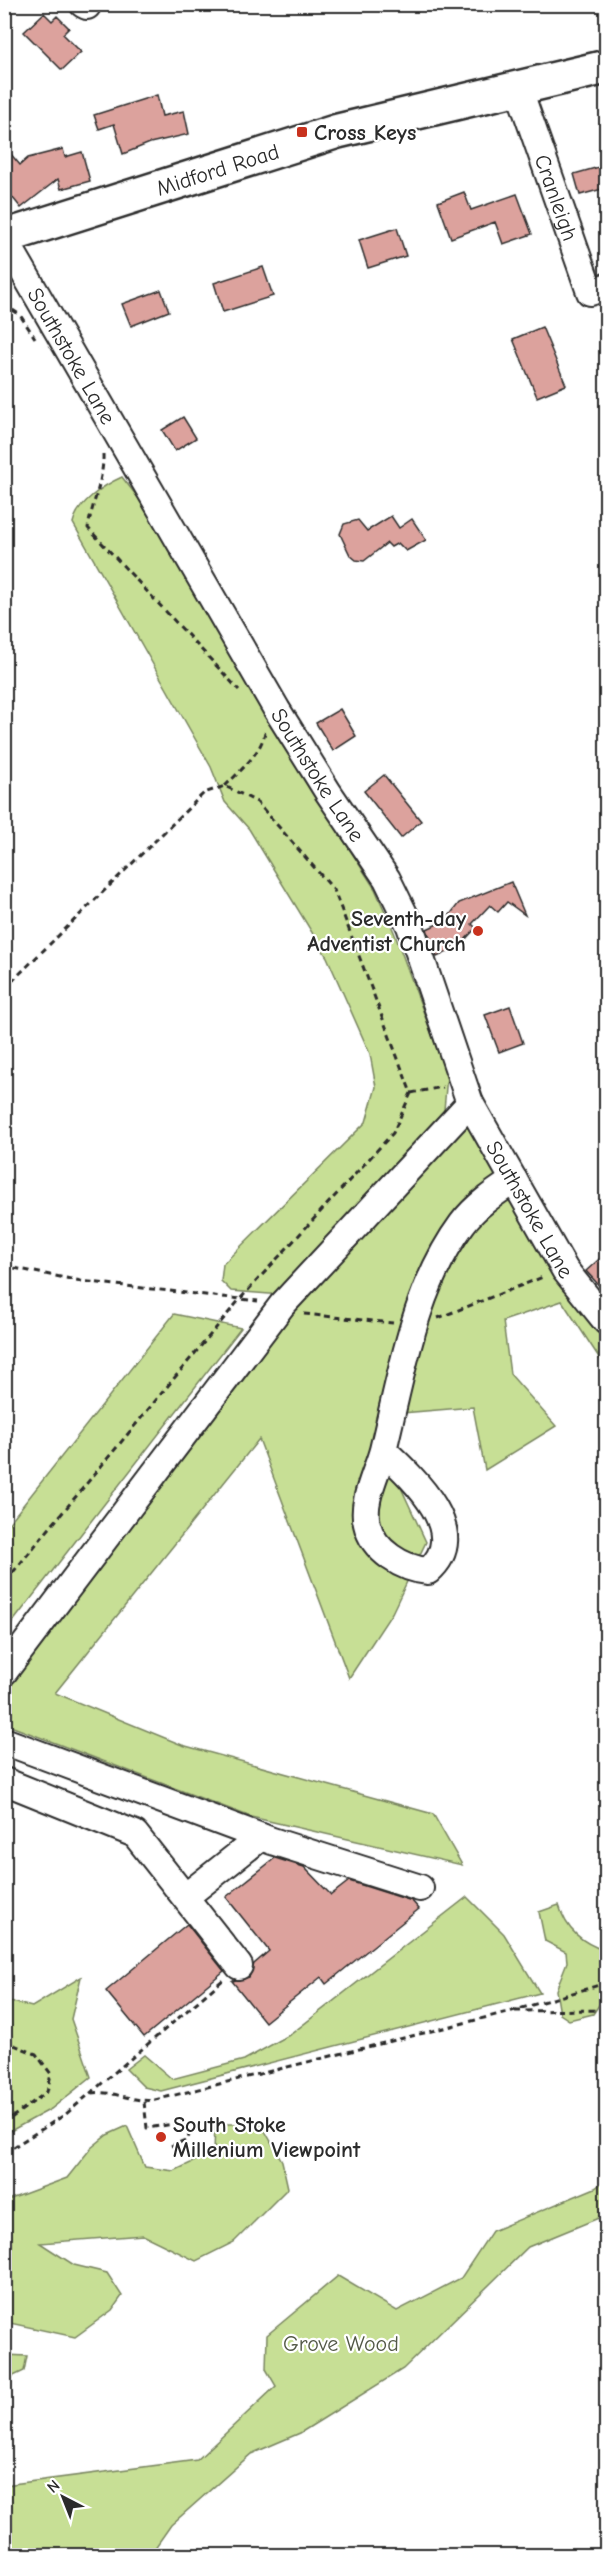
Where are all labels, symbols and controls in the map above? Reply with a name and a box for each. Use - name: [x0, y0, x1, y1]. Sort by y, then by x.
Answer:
- place label: Cross Keys: [314, 120, 416, 146]
- marker: Cross Keys: [295, 125, 309, 139]
- street label: Midford Road: [153, 139, 282, 202]
- street label: Cranleigh: [529, 151, 583, 244]
- street label: Southstoke Lane: [22, 283, 121, 429]
- street label: Southstoke Lane: [265, 704, 370, 847]
- place label: Seventh-day Adventist Church: [307, 906, 467, 957]
- marker: Seventh-day Adventist Church: [471, 924, 485, 938]
- street label: Southstoke Lane: [480, 1136, 578, 1284]
- place label: South Stoke Millenium Viewpoint: [173, 2112, 361, 2163]
- marker: South Stoke Millenium Viewpoint: [154, 2130, 168, 2144]
- park label: Grove Wood: [283, 2331, 399, 2357]
- north arrow: [33, 2467, 93, 2527]
- text: N: [44, 2476, 64, 2497]

